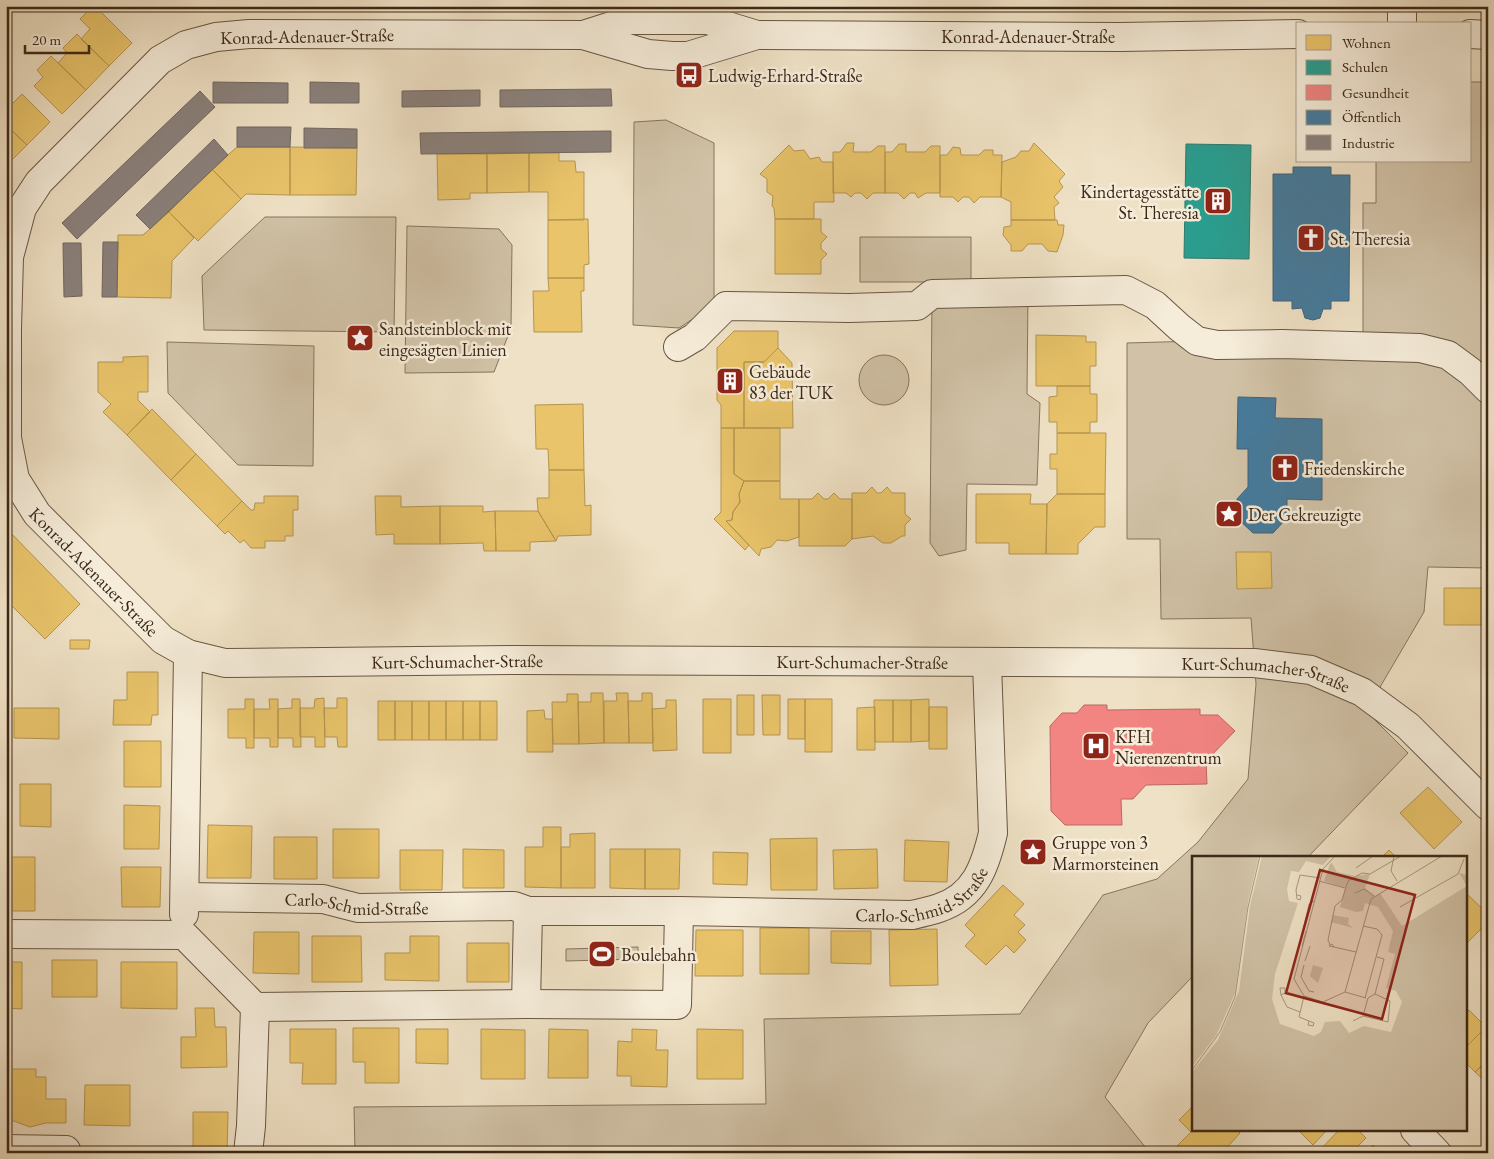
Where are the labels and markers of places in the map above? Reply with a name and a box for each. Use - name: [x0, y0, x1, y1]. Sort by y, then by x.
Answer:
- bus stop icon: Ludwig-Erhard-Straße: [674, 60, 704, 90]
- place label: Ludwig-Erhard-Straße: [708, 64, 863, 87]
- place label: Kindertagesstätte St. Theresia: [1080, 180, 1200, 224]
- building icon: Kindertagesstätte St. Theresia: [1203, 186, 1233, 216]
- church icon: St. Theresia: [1296, 223, 1326, 253]
- place label: St. Theresia: [1330, 227, 1411, 250]
- place label: Sandsteinblock mit eingesägten Linien: [379, 317, 512, 361]
- place icon: Sandsteinblock mit eingesägten Linien: [345, 323, 375, 353]
- place label: Gebäude 83 der TUK: [749, 360, 834, 404]
- building icon: Gebäude 83 der TUK: [715, 366, 745, 396]
- church icon: Friedenskirche: [1270, 453, 1300, 483]
- place label: Friedenskirche: [1304, 457, 1404, 480]
- place icon: Der Gekreuzigte: [1214, 499, 1244, 529]
- place label: Der Gekreuzigte: [1248, 503, 1361, 526]
- place label: KFH Nierenzentrum: [1115, 725, 1222, 769]
- hospital icon: KFH Nierenzentrum: [1081, 731, 1111, 761]
- place label: Gruppe von 3 Marmorsteinen: [1052, 831, 1159, 875]
- place icon: Gruppe von 3 Marmorsteinen: [1018, 837, 1048, 867]
- sports icon: Boulebahn: [587, 939, 617, 969]
- place label: Boulebahn: [621, 943, 697, 966]

